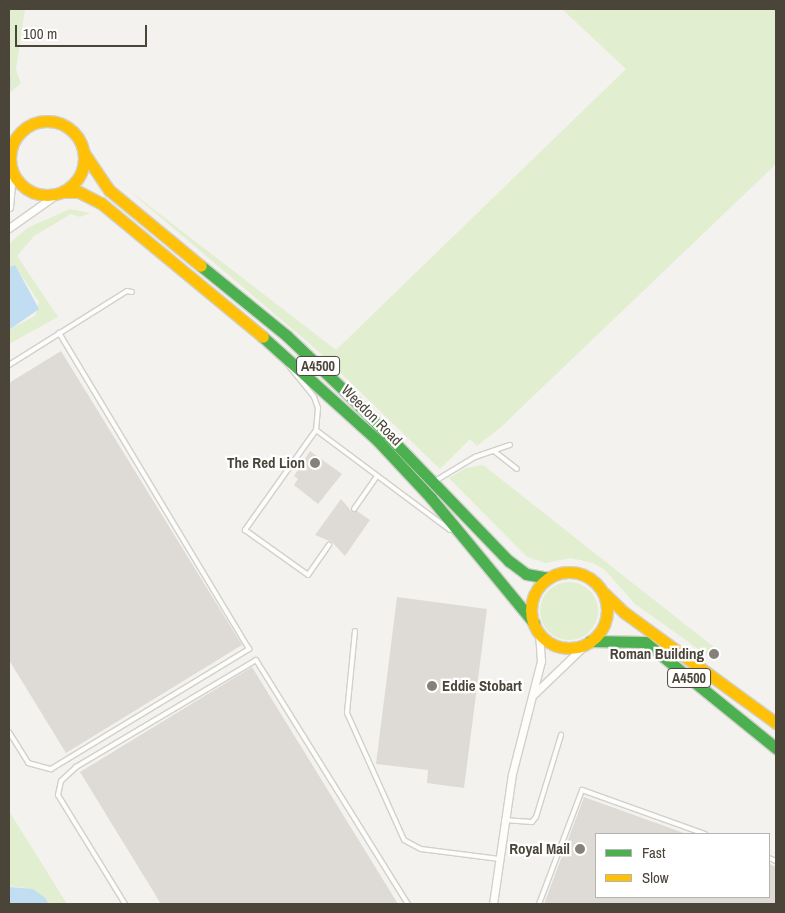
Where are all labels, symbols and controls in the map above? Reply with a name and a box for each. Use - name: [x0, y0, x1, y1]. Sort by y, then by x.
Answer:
- scale bar: [18, 15, 150, 47]
- text: 100 m: [23, 23, 57, 44]
- road number: A4500: [296, 354, 340, 378]
- street label: Weedon Road: [338, 381, 406, 449]
- place label: The Red Lion: [227, 454, 305, 472]
- marker: The Red Lion: [309, 457, 321, 469]
- place label: Roman Building: [610, 645, 704, 663]
- marker: Roman Building: [708, 648, 720, 660]
- road number: A4500: [666, 666, 712, 690]
- place label: Eddie Stobart: [442, 677, 522, 695]
- marker: Eddie Stobart: [426, 680, 438, 692]
- legend: [595, 833, 770, 898]
- place label: Royal Mail: [509, 840, 570, 858]
- text: Fast: [642, 842, 665, 863]
- marker: Royal Mail: [574, 843, 586, 855]
- text: Slow: [642, 867, 669, 888]

